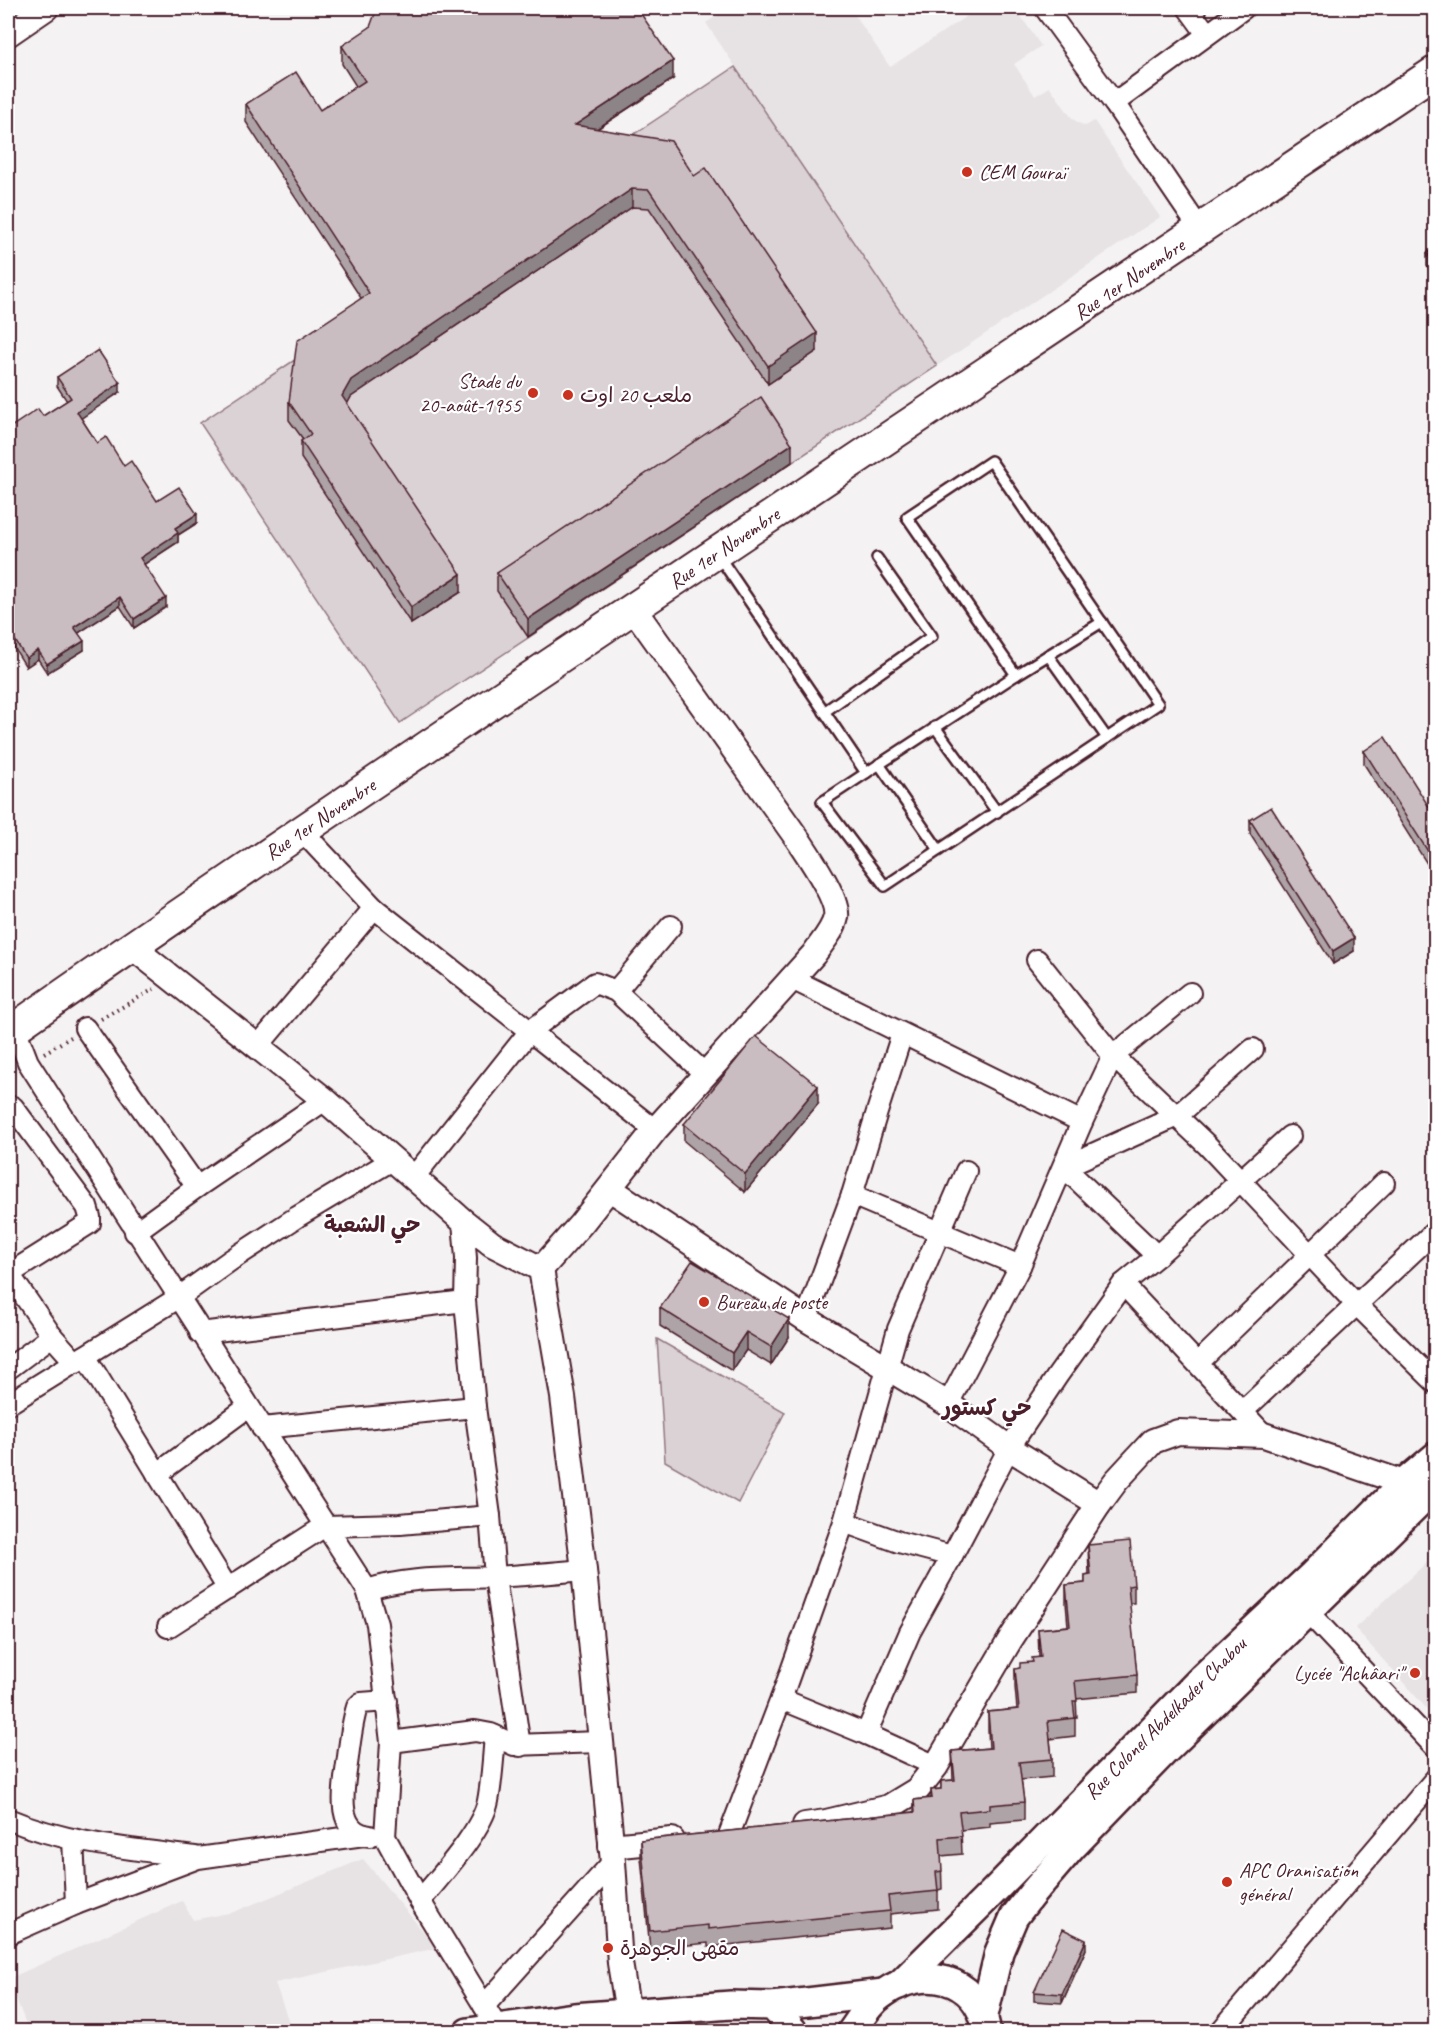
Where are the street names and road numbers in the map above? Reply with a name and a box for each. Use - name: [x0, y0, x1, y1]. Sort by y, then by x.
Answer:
- street label: Rue 1er Novembre: [1069, 231, 1191, 326]
- street label: Rue 1er Novembre: [664, 500, 786, 595]
- street label: Rue 1er Novembre: [260, 771, 382, 866]
- street label: Rue Colonel Abdelkader Chabou: [1078, 1630, 1253, 1805]

